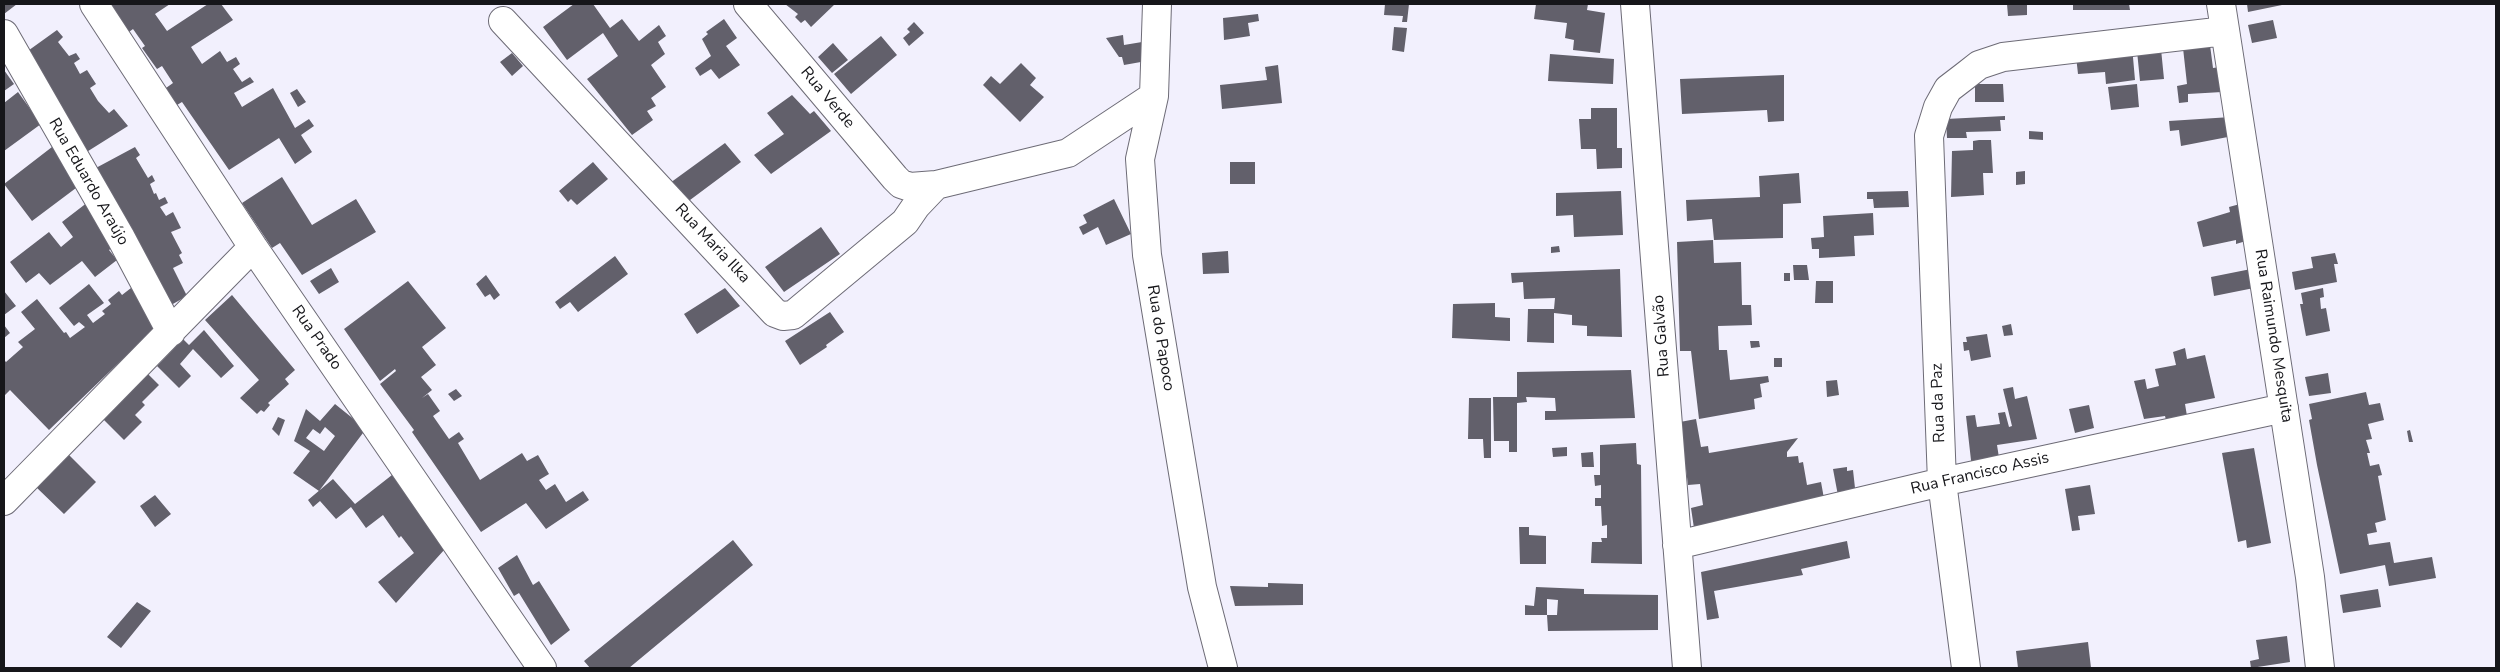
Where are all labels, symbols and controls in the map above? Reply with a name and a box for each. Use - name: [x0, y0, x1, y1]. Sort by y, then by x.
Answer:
- street label: Rua Verde: [796, 63, 858, 133]
- street label: Rua Eduardo Araújo: [44, 115, 132, 249]
- street label: Rua Maria Ilka: [670, 200, 754, 288]
- street label: Rua Raimundo Mesquita: [2250, 248, 2296, 424]
- street label: Rua do Papoco: [1142, 284, 1178, 392]
- street label: Rua Galvão: [1650, 294, 1674, 378]
- street label: Rua Prado: [287, 302, 345, 374]
- street label: Rua da Paz: [1928, 363, 1950, 443]
- street label: Rua Francisco Assis: [1909, 449, 2051, 499]

